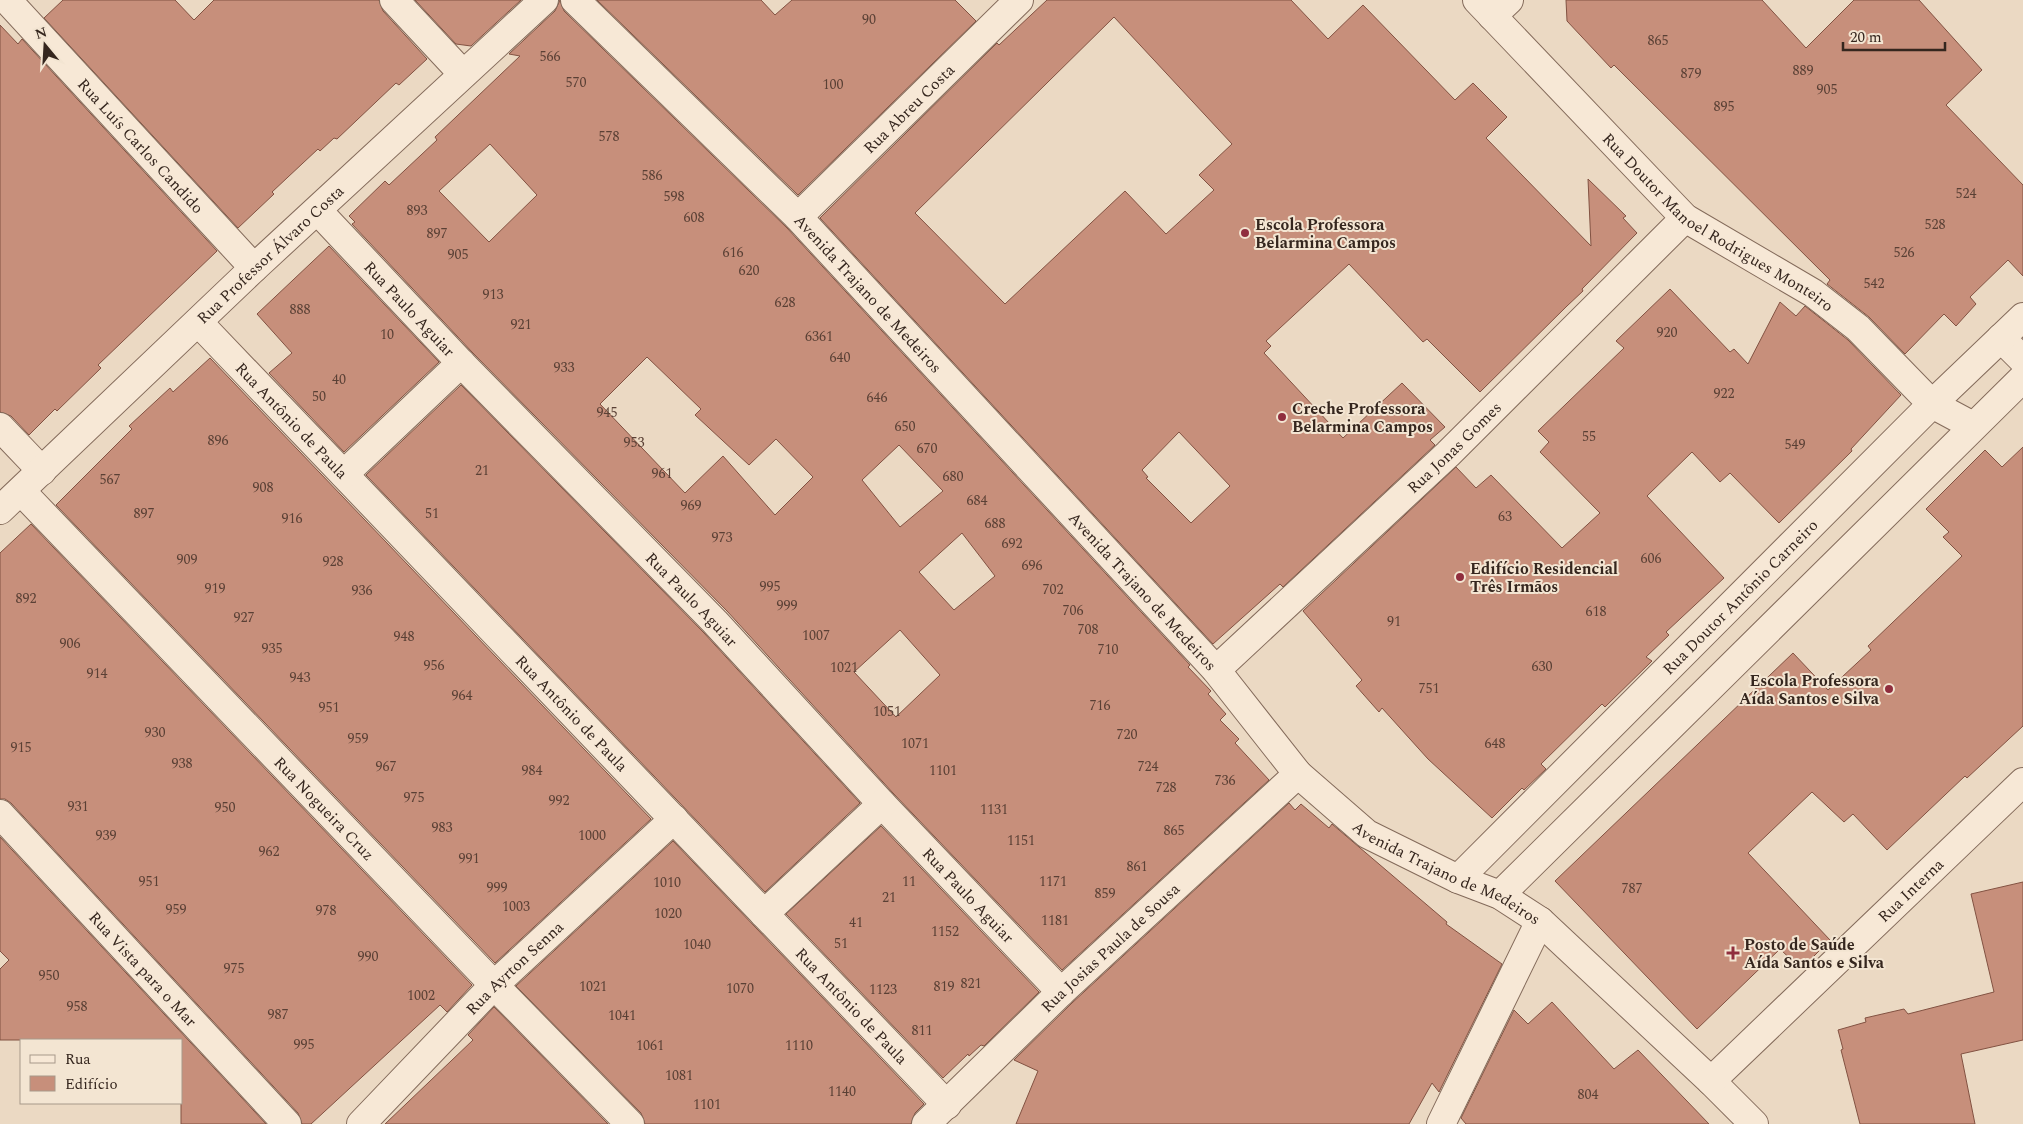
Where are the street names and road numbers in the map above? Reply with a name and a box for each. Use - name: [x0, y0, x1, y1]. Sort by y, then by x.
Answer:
- street label: Rua Abreu Costa: [858, 59, 961, 160]
- street label: Rua Luís Carlos Candido: [72, 73, 209, 219]
- street label: Rua Doutor Manoel Rodrigues Monteiro: [1596, 127, 1838, 318]
- street label: Rua Professor Álvaro Costa: [192, 180, 350, 330]
- street label: Avenida Trajano de Medeiros: [788, 209, 947, 379]
- street label: Rua Paulo Aguiar: [358, 256, 460, 363]
- street label: Rua Antônio de Paula: [229, 357, 353, 485]
- street label: Rua Jonas Gomes: [1402, 396, 1507, 499]
- street label: Avenida Trajano de Medeiros: [1063, 507, 1222, 677]
- street label: Rua Doutor Antônio Carneiro: [1657, 514, 1824, 681]
- street label: Rua Paulo Aguiar: [640, 547, 743, 653]
- street label: Rua Antônio de Paula: [509, 650, 633, 778]
- street label: Rua Nogueira Cruz: [268, 751, 380, 866]
- street label: Avenida Trajano de Medeiros: [1347, 815, 1545, 931]
- street label: Rua Paulo Aguiar: [916, 842, 1019, 949]
- street label: Rua Interna: [1872, 853, 1950, 928]
- street label: Rua Josias Paula de Sousa: [1036, 877, 1186, 1019]
- street label: Rua Vista para o Mar: [83, 906, 202, 1033]
- street label: Rua Ayrton Senna: [460, 916, 569, 1021]
- street label: Rua Antônio de Paula: [789, 942, 913, 1070]

